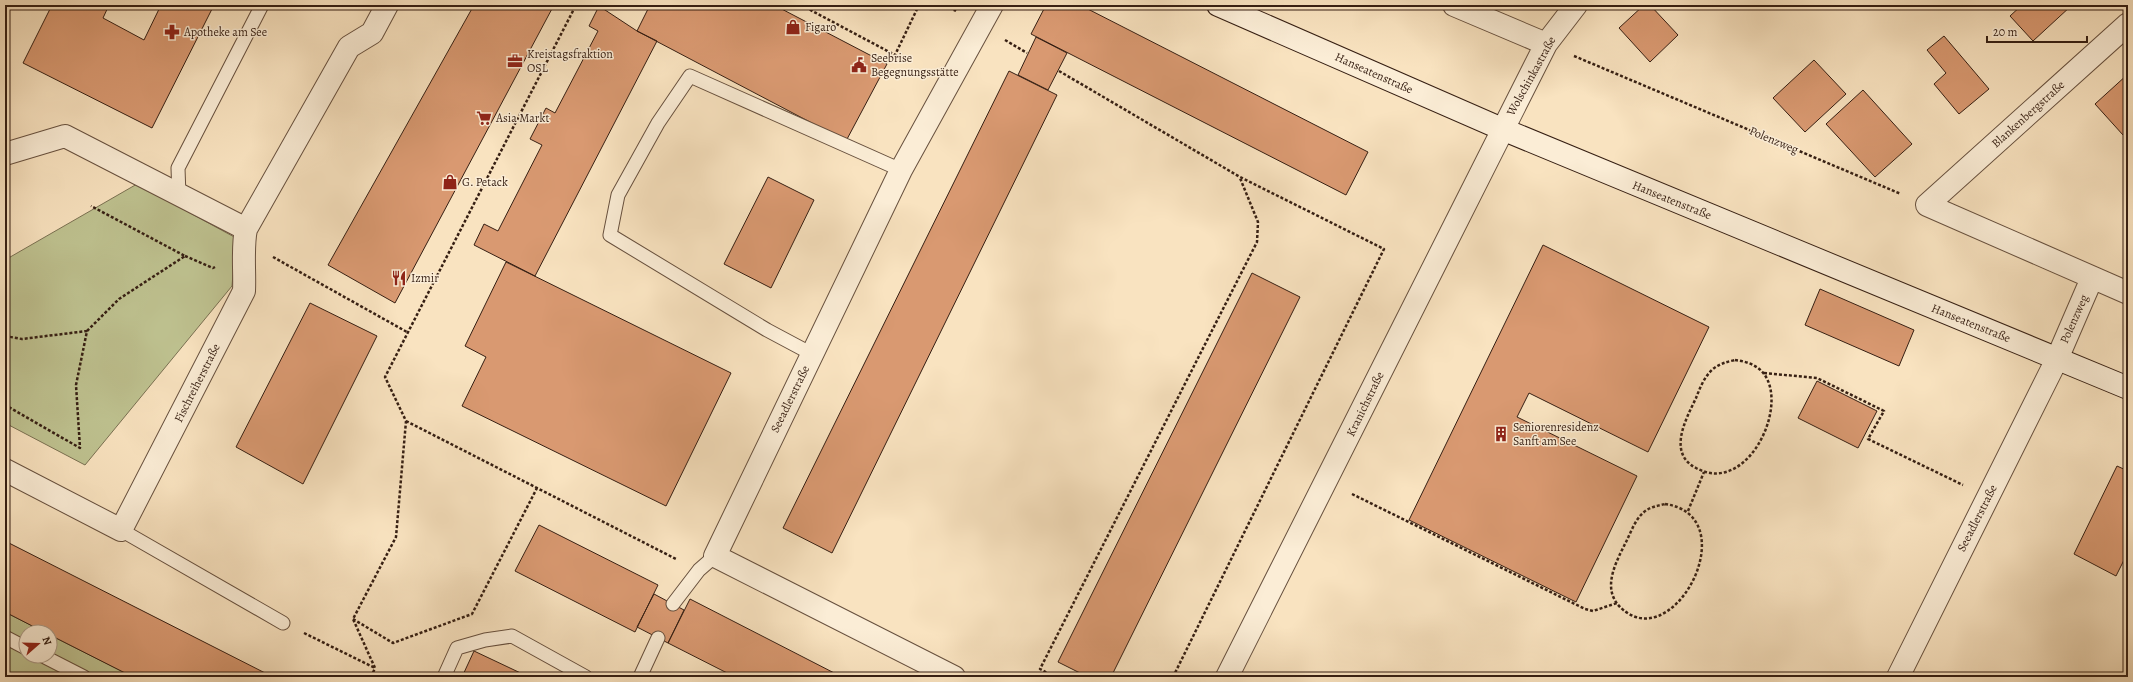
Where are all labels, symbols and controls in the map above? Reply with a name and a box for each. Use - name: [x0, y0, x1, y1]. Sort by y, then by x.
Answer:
- shop icon: Figaro: [784, 18, 802, 36]
- scale bar: [1987, 18, 2087, 44]
- place label: Figaro: [805, 19, 836, 35]
- pharmacy icon: Apotheke am See: [163, 23, 181, 41]
- place label: Apotheke am See: [183, 24, 267, 40]
- text: 20 m: [1993, 24, 2017, 40]
- street label: Wolschinkastraße: [1502, 34, 1559, 119]
- place label: Kreistagsfraktion OSL: [527, 46, 613, 76]
- street label: Hanseatenstraße: [1332, 49, 1416, 97]
- place label: Seebrise Begegnungsstätte: [871, 50, 959, 80]
- office icon: Kreistagsfraktion OSL: [506, 52, 524, 70]
- public building icon: Seebrise Begegnungsstätte: [850, 56, 868, 74]
- street label: Blankenbergstraße: [1988, 77, 2068, 151]
- supermarket icon: Asia Markt: [475, 109, 493, 127]
- place label: Asia Markt: [495, 110, 549, 126]
- street label: Polenzweg: [1747, 122, 1801, 158]
- shop icon: G. Petack: [441, 173, 459, 191]
- place label: G. Petack: [462, 174, 508, 190]
- street label: Hanseatenstraße: [1630, 177, 1714, 223]
- restaurant icon: Izmir: [390, 269, 408, 287]
- place label: Izmir: [411, 270, 439, 286]
- street label: Polenzweg: [2056, 292, 2092, 346]
- street label: Hanseatenstraße: [1929, 300, 2013, 346]
- street label: Fischreiherstraße: [170, 341, 224, 425]
- street label: Seeadlerstraße: [767, 363, 813, 435]
- street label: Kranichstraße: [1342, 369, 1388, 439]
- place label: Seniorenresidenz Sanft am See: [1513, 419, 1599, 449]
- building icon: Seniorenresidenz Sanft am See: [1492, 425, 1510, 443]
- street label: Seeadlerstraße: [1953, 482, 2001, 554]
- north arrow: [18, 624, 58, 664]
- text: N: [39, 634, 55, 647]

